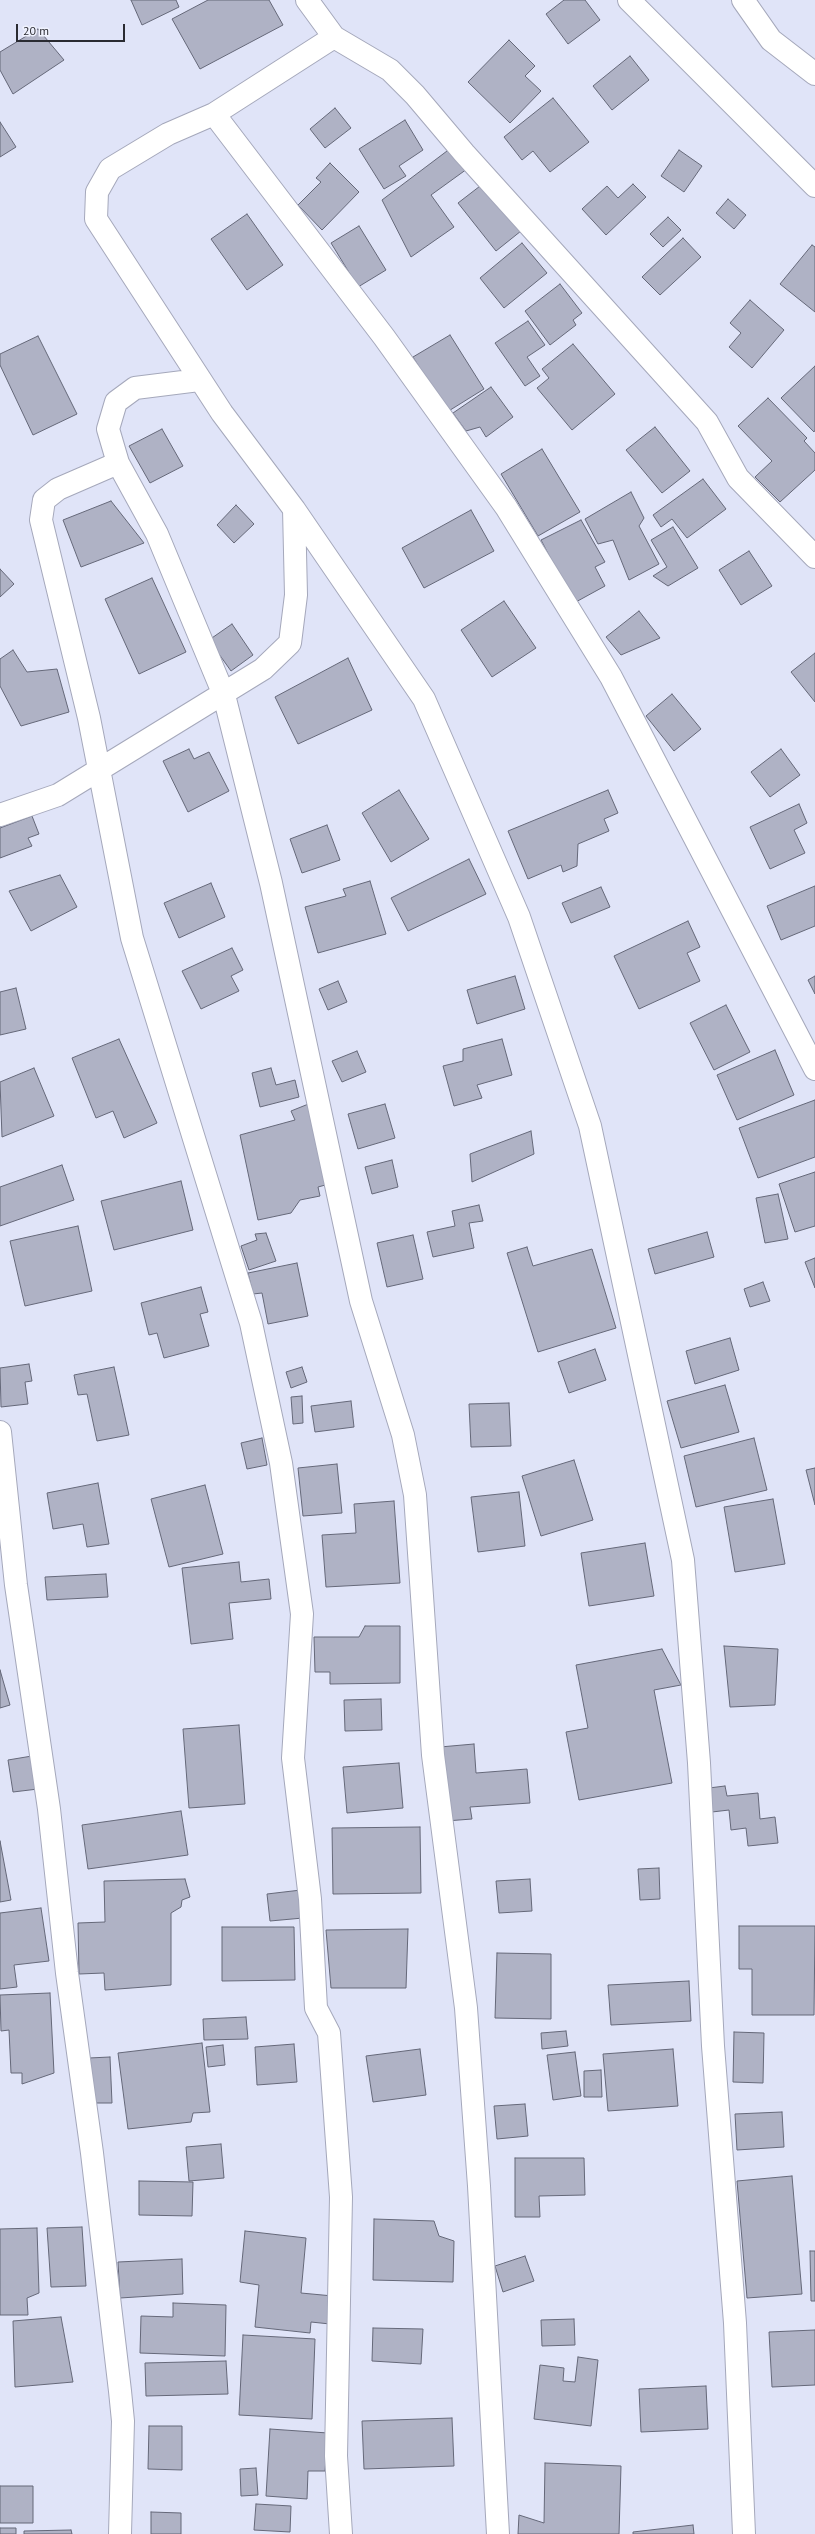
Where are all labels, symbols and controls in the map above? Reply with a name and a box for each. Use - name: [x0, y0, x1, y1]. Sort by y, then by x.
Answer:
- scale bar: [18, 16, 127, 42]
- text: 20 m: [23, 23, 49, 38]

